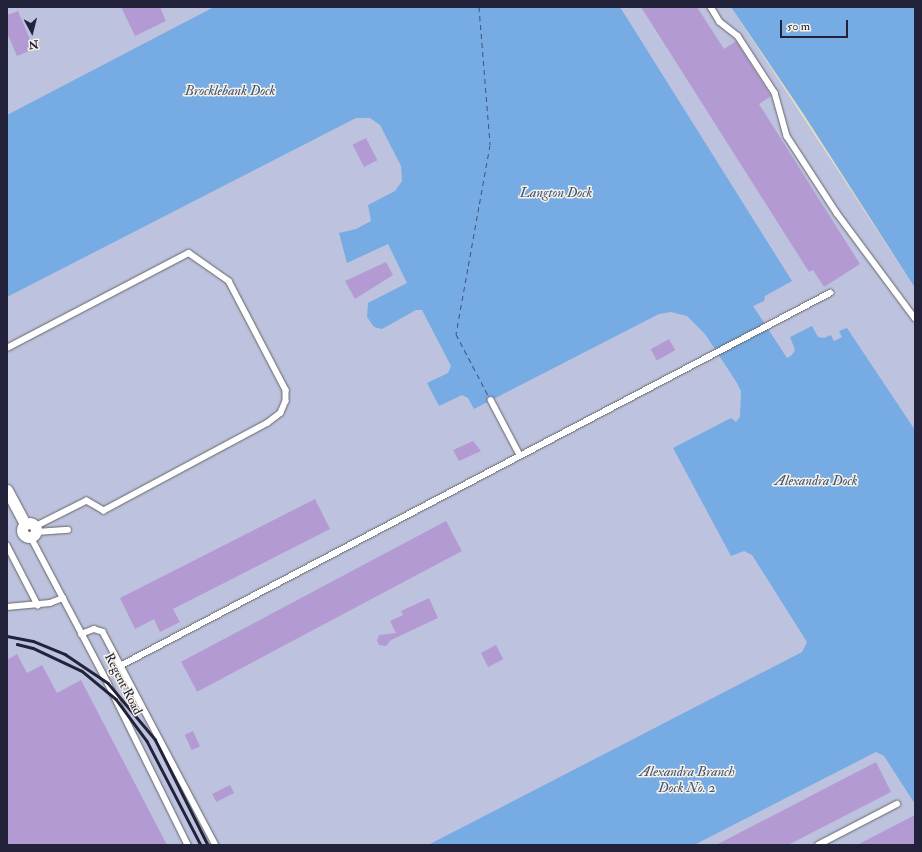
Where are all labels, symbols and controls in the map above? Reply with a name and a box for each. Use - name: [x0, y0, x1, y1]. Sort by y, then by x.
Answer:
- north arrow: [12, 12, 52, 52]
- scale bar: [782, 12, 850, 38]
- text: 50 m: [787, 19, 810, 34]
- text: N: [28, 37, 39, 51]
- water label: Brocklebank Dock: [185, 83, 275, 99]
- water label: Langton Dock: [520, 185, 592, 201]
- water label: Alexandra Dock: [774, 473, 858, 489]
- street label: Regent Road: [101, 651, 145, 717]
- water label: Alexandra Branch Dock No. 2: [639, 764, 735, 796]

